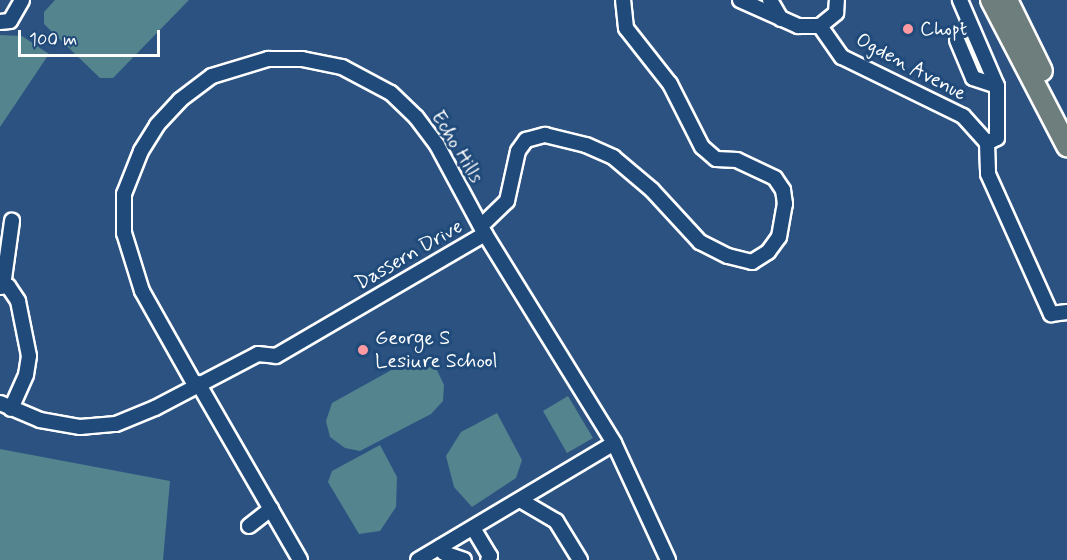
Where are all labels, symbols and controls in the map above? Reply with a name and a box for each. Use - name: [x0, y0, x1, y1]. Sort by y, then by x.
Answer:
- place label: Chopt: [920, 17, 967, 41]
- scale bar: [21, 18, 164, 56]
- marker: Chopt: [901, 22, 915, 36]
- street label: Ogden Avenue: [850, 27, 972, 107]
- text: 100 m: [29, 28, 77, 52]
- street label: Echo Hills: [425, 107, 489, 187]
- street label: Dassern Drive: [352, 215, 466, 295]
- place label: George S Lesiure School: [375, 326, 497, 373]
- marker: George S Lesiure School: [356, 343, 370, 357]

